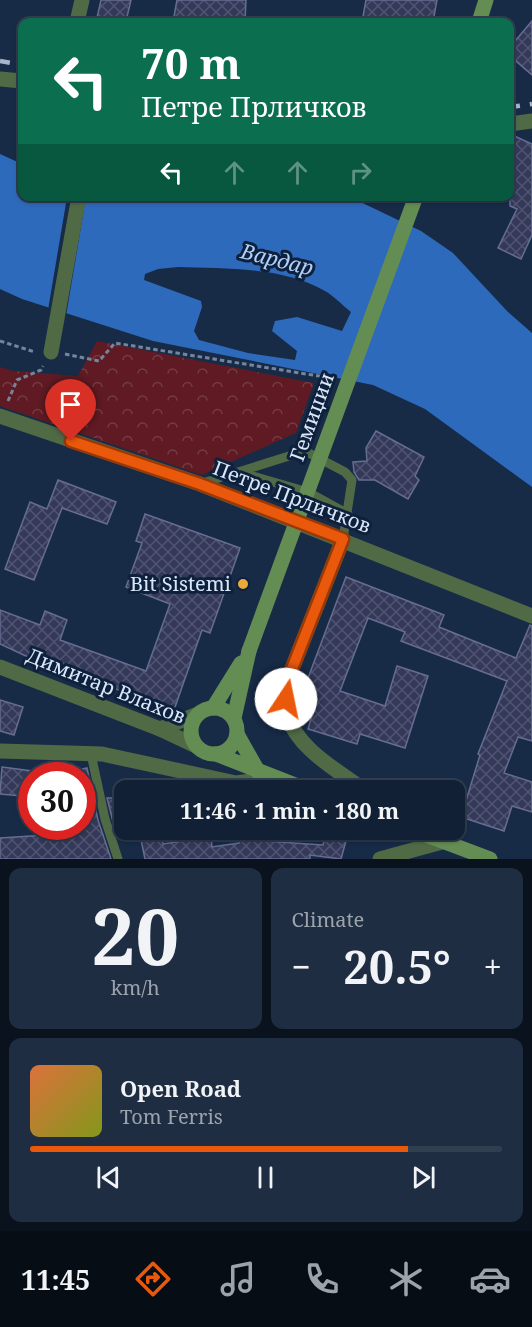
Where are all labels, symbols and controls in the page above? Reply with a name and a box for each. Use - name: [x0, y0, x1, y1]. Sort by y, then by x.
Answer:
- text: 70 m: [141, 34, 241, 91]
- icon: left: [42, 42, 120, 120]
- text: Петре Прличков: [141, 88, 366, 125]
- icon: left: [155, 156, 188, 189]
- icon: ahead: [218, 156, 251, 189]
- icon: ahead: [281, 156, 314, 189]
- icon: right: [344, 156, 377, 189]
- water label: Вардар: [237, 236, 316, 282]
- street label: Гемиџии: [283, 369, 340, 465]
- pin: [45, 379, 96, 441]
- icon: arrive: [54, 388, 87, 421]
- street label: Петре Прличков: [209, 454, 375, 539]
- place label: Bit Sistemi: [130, 570, 232, 597]
- marker: Bit Sistemi: [236, 577, 250, 591]
- street label: Димитар Влахов: [23, 641, 190, 730]
- position arrow: [254, 667, 318, 731]
- speed limit sign: 30: [18, 762, 96, 840]
- text: 11:46 · 1 min · 180 m: [180, 795, 399, 825]
- text: 20: [91, 882, 179, 988]
- text: Climate: [292, 906, 364, 933]
- text: 20.5°: [343, 936, 451, 997]
- text: −: [292, 944, 311, 989]
- text: +: [484, 944, 502, 989]
- text: km/h: [111, 974, 160, 1001]
- text: Open Road: [120, 1073, 241, 1103]
- text: Tom Ferris: [120, 1103, 223, 1130]
- icon: previous: [92, 1161, 125, 1194]
- icon: pause: [249, 1161, 282, 1194]
- icon: next: [407, 1161, 440, 1194]
- icon: directions: [132, 1258, 174, 1300]
- icon: music: [217, 1258, 259, 1300]
- icon: phone: [301, 1258, 343, 1300]
- icon: climate: [385, 1258, 427, 1300]
- icon: car: [469, 1258, 511, 1300]
- text: 11:45: [21, 1261, 90, 1298]

